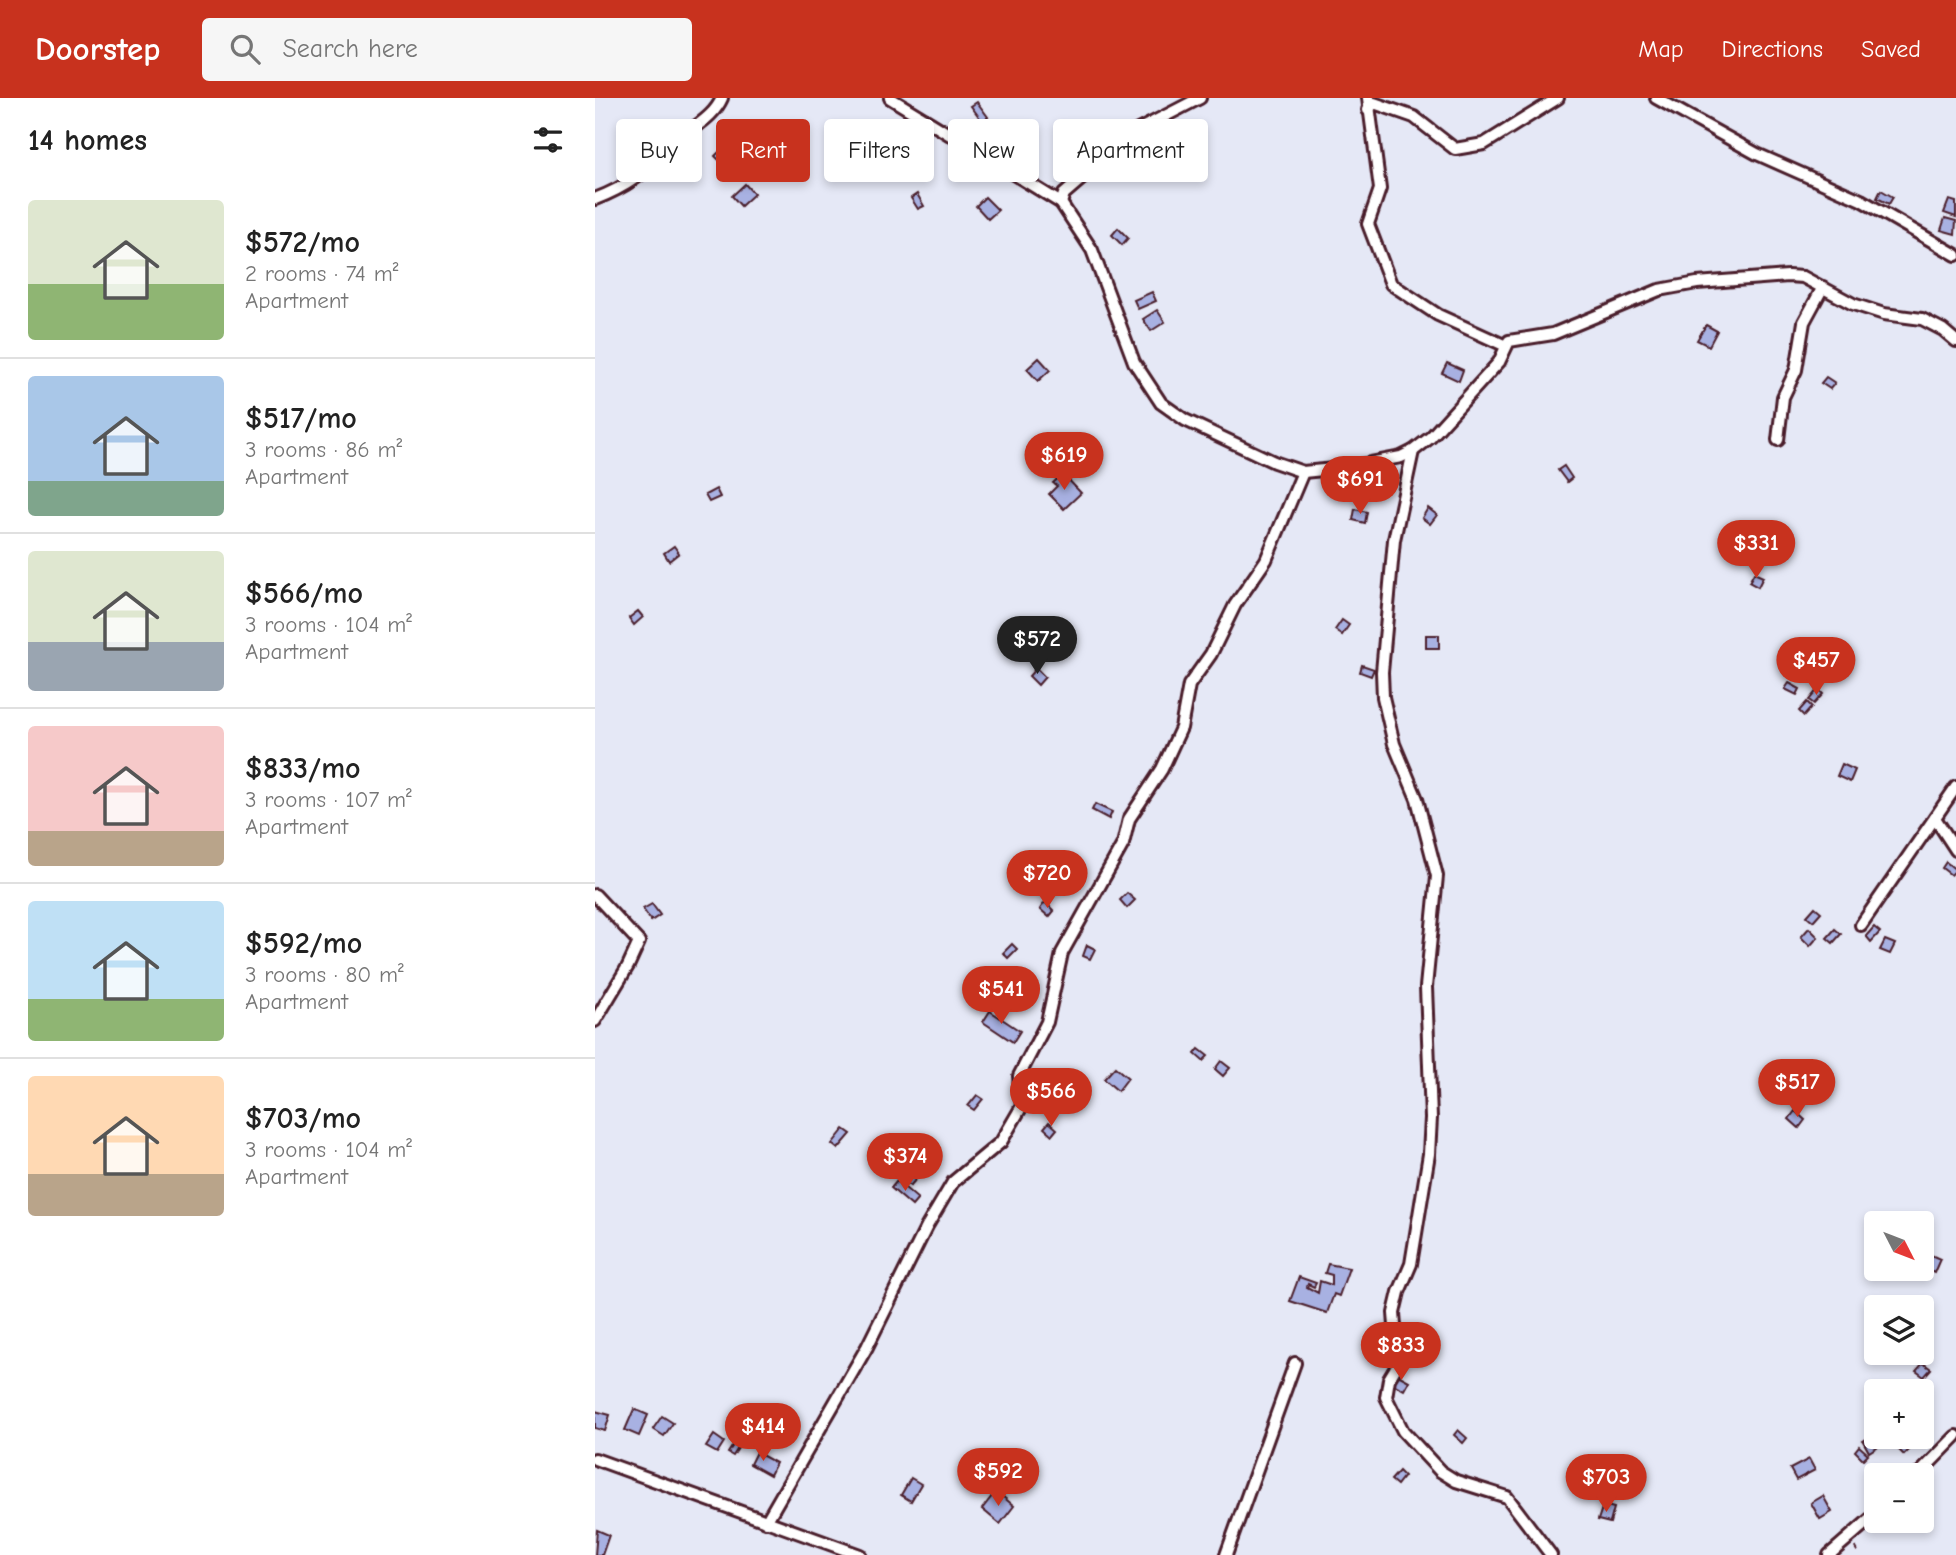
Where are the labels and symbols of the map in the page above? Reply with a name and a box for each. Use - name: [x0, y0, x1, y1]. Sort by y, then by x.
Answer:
- pin: $619: [1023, 432, 1105, 492]
- pin: $691: [1319, 456, 1401, 516]
- pin: $331: [1715, 520, 1797, 580]
- pin: $572: [996, 616, 1078, 676]
- pin: $457: [1775, 638, 1857, 697]
- pin: $720: [1006, 850, 1088, 910]
- pin: $541: [960, 967, 1042, 1026]
- pin: $517: [1756, 1060, 1838, 1119]
- pin: $566: [1010, 1068, 1092, 1128]
- pin: $374: [864, 1134, 946, 1193]
- north arrow: [1864, 1211, 1934, 1281]
- pin: $833: [1360, 1322, 1442, 1382]
- pin: $414: [722, 1404, 804, 1463]
- pin: $592: [957, 1448, 1039, 1508]
- pin: $703: [1565, 1454, 1647, 1514]

